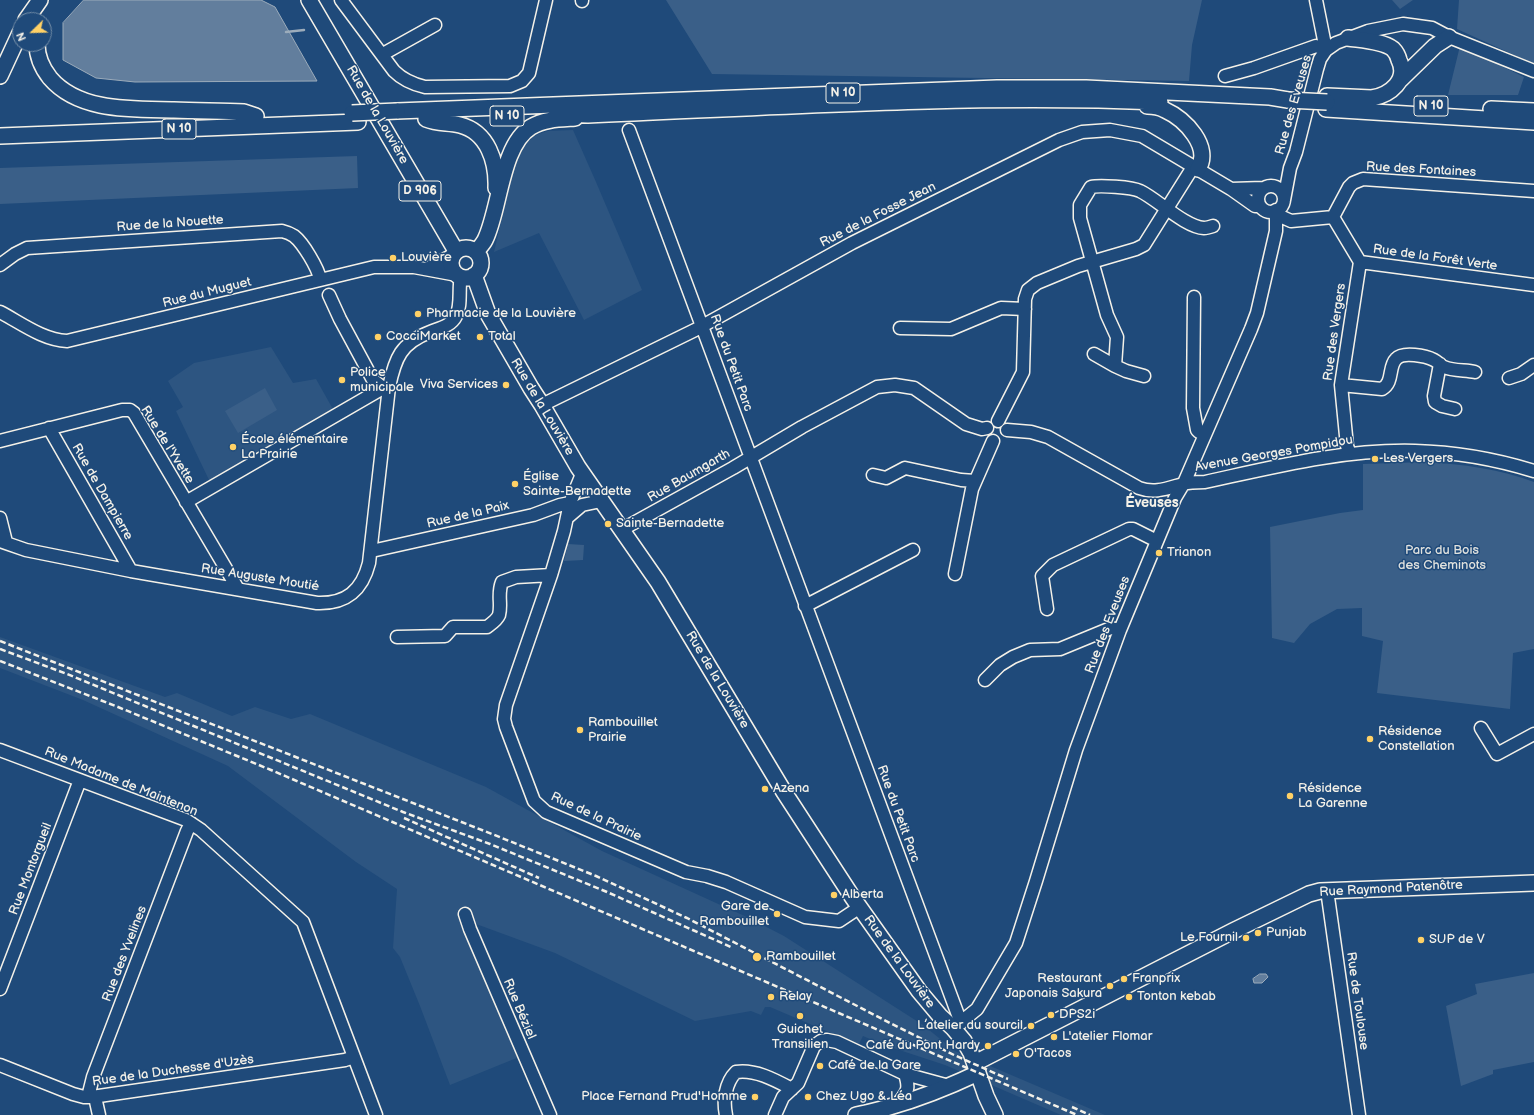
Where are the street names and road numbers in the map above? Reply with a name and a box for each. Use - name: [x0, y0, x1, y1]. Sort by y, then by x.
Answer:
- street label: Rue des Eveuses: [1272, 53, 1316, 157]
- street label: Rue de la Louvière: [343, 63, 411, 167]
- road number: N 10: [826, 83, 860, 103]
- road number: N 10: [1414, 96, 1448, 116]
- road number: N 10: [490, 106, 524, 126]
- road number: N 10: [162, 119, 196, 139]
- street label: Rue des Fontaines: [1365, 159, 1477, 181]
- street label: Rue de la Fosse Jean: [818, 179, 938, 251]
- road number: D 906: [399, 181, 441, 201]
- street label: Rue de la Nouette: [116, 212, 224, 236]
- street label: Rue de la Forêt Verte: [1372, 242, 1498, 274]
- street label: Rue du Muguet: [161, 274, 253, 312]
- street label: Rue des Vergers: [1320, 282, 1350, 382]
- street label: Rue du Petit Parc: [706, 312, 756, 414]
- street label: Rue de la Louvière: [507, 355, 577, 459]
- street label: Rue de l'Yvette: [137, 403, 197, 487]
- street label: Avenue Georges Pompidou: [1194, 432, 1354, 476]
- street label: Rue de Dampierre: [68, 441, 136, 543]
- street label: Rue Baumgarth: [645, 446, 733, 506]
- street label: Rue de la Paix: [425, 498, 511, 532]
- street label: Rue Auguste Moutié: [200, 561, 320, 595]
- street label: Rue des Eveuses: [1082, 574, 1134, 676]
- street label: Rue de la Louvière: [682, 628, 752, 732]
- street label: Rue Madame de Maintenon: [42, 744, 200, 820]
- street label: Rue du Petit Parc: [873, 763, 923, 865]
- street label: Rue de la Prairie: [548, 789, 644, 845]
- street label: Rue Montorgueil: [6, 821, 56, 917]
- street label: Rue Raymond Patenôtre: [1319, 877, 1463, 901]
- street label: Rue des Yvelines: [100, 904, 150, 1004]
- street label: Rue de la Louvière: [860, 913, 938, 1011]
- street label: Rue de Toulouse: [1342, 951, 1372, 1051]
- street label: Rue Béziel: [499, 976, 539, 1042]
- street label: Rue de la Duchesse d'Uzès: [91, 1052, 255, 1090]

